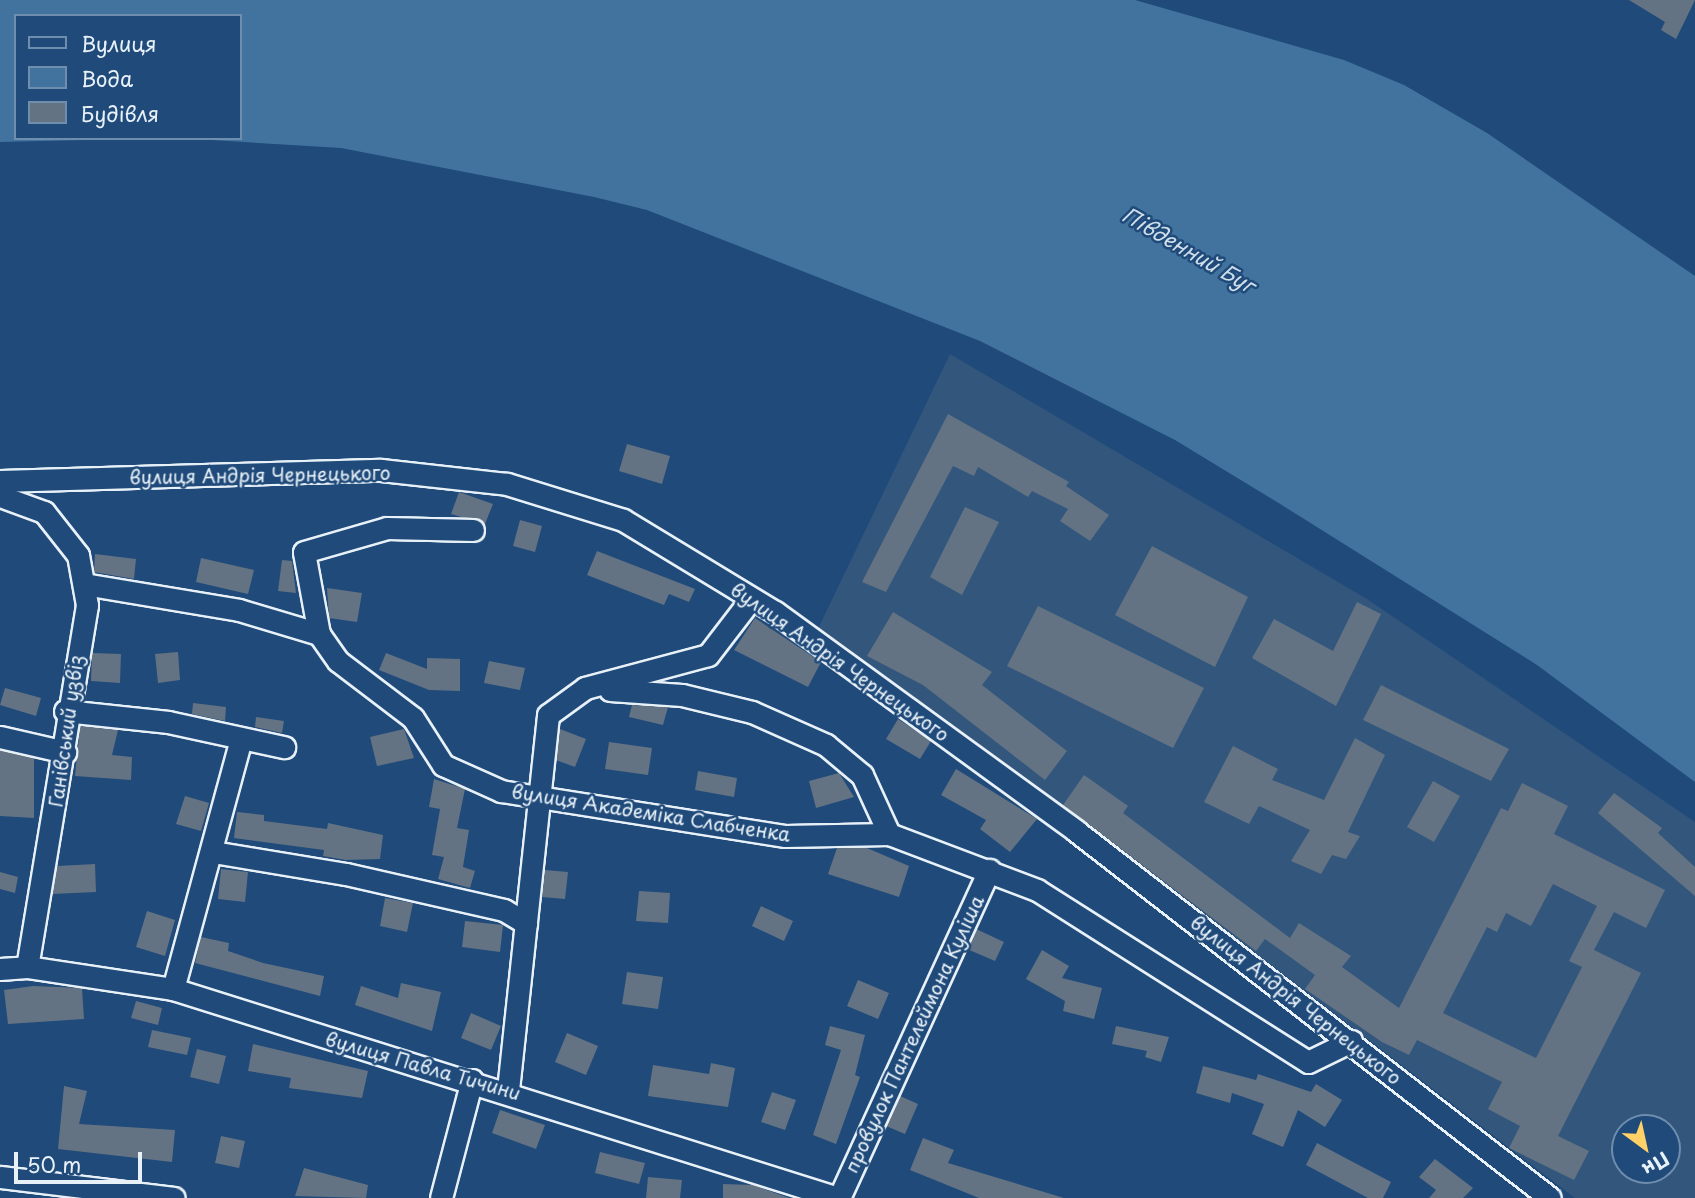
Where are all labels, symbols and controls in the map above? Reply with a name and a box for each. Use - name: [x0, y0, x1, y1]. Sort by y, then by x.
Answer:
- legend: [14, 14, 242, 140]
- text: Вулиця: [81, 27, 157, 59]
- text: Вода: [81, 62, 133, 94]
- text: Будівля: [81, 97, 159, 129]
- water label: Південний Буг: [1118, 201, 1260, 297]
- street label: вулиця Андрія Чернецького: [129, 461, 391, 489]
- street label: вулиця Андрія Чернецького: [726, 578, 954, 746]
- street label: Ганівський узвіз: [44, 653, 88, 809]
- street label: вулиця Академіка Слабченка: [509, 780, 793, 846]
- street label: провулок Пантелеймона Куліша: [839, 891, 989, 1177]
- street label: вулиця Андрія Чернецького: [1186, 911, 1406, 1089]
- street label: вулиця Павла Тичини: [322, 1027, 524, 1105]
- north arrow: [1611, 1114, 1681, 1184]
- scale bar: [18, 1138, 145, 1182]
- text: Пн: [1637, 1146, 1676, 1184]
- text: 50 m: [27, 1148, 81, 1180]

